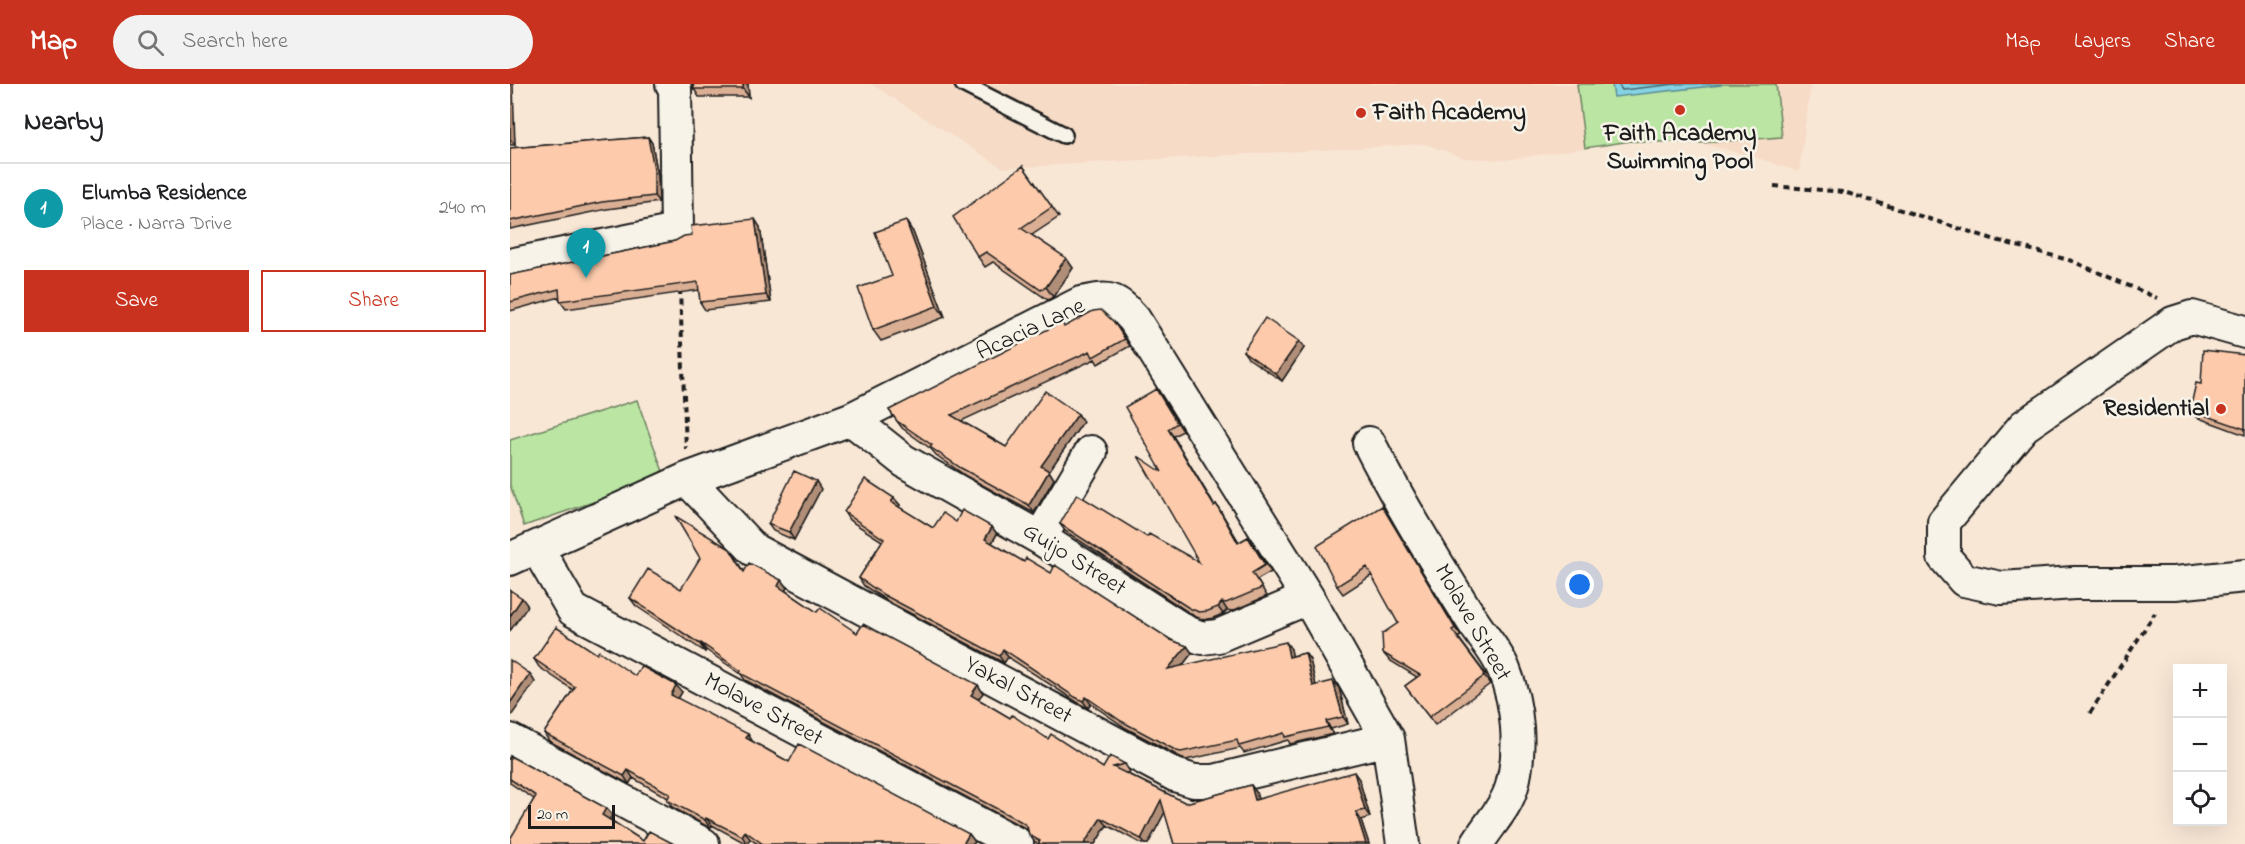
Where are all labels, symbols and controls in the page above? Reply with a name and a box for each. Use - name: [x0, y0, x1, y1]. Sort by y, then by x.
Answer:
- search box: [113, 15, 533, 69]
- text: Map: [30, 22, 77, 63]
- icon: search: [134, 26, 167, 59]
- text: Search here: [182, 26, 288, 58]
- text: Map: [2005, 27, 2041, 57]
- text: Layers: [2074, 27, 2131, 57]
- text: Share: [2164, 27, 2215, 57]
- place label: Faith Academy: [1372, 96, 1526, 132]
- marker: Faith Academy Swimming Pool: [1673, 103, 1687, 117]
- text: Nearby: [24, 104, 103, 142]
- marker: Faith Academy: [1354, 106, 1368, 120]
- place label: Faith Academy Swimming Pool: [1603, 117, 1756, 181]
- text: Elumba Residence: [81, 178, 247, 210]
- text: 1: [40, 194, 47, 223]
- text: 240 m: [439, 194, 486, 223]
- text: Place · Narra Drive: [81, 210, 232, 239]
- pin: 1: [566, 228, 606, 278]
- button: Save: [24, 270, 249, 332]
- button: Share: [261, 270, 486, 332]
- street label: Acacia Lane: [971, 289, 1092, 371]
- place label: Residential: [2103, 392, 2209, 427]
- marker: Residential: [2214, 402, 2228, 416]
- street label: Guijo Street: [1015, 514, 1133, 606]
- street label: Molave Street: [1424, 558, 1520, 688]
- your location: [1565, 570, 1594, 599]
- street label: Yakal Street: [958, 648, 1078, 734]
- street label: Molave Street: [697, 664, 829, 756]
- map controls: [2173, 664, 2227, 826]
- button: +: [2173, 664, 2227, 718]
- button: −: [2173, 718, 2227, 772]
- button: locate: [2173, 772, 2227, 826]
- scale bar: [528, 802, 615, 830]
- text: 20 m: [537, 803, 568, 827]

